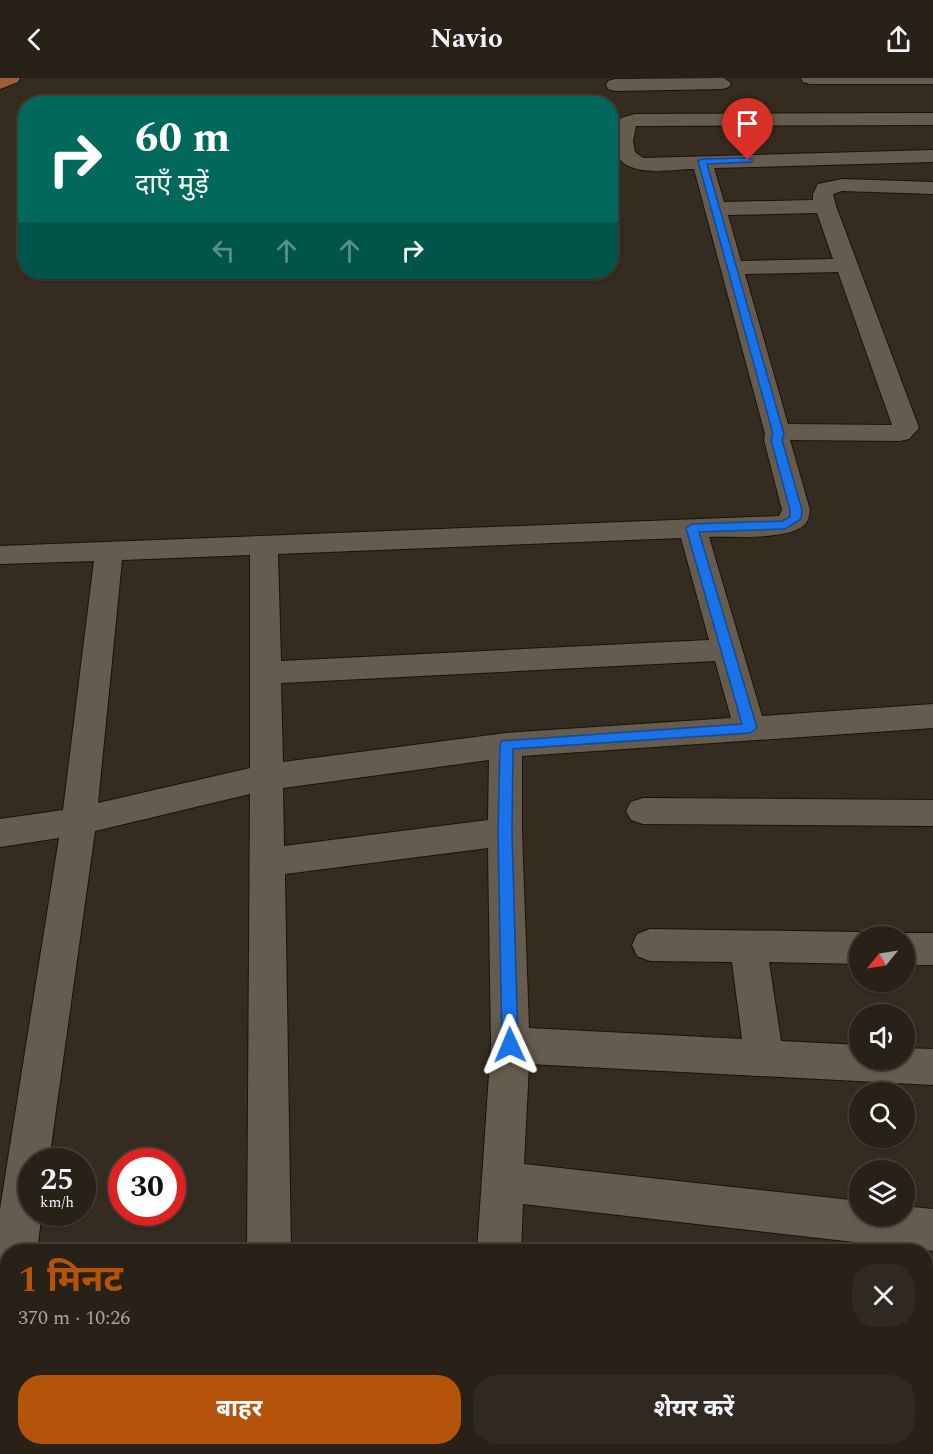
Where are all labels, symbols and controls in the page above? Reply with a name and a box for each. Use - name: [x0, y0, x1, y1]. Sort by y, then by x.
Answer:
- text: Navio: [430, 18, 503, 60]
- icon: back: [18, 23, 51, 56]
- icon: share: [882, 23, 915, 56]
- pin: [722, 98, 773, 160]
- text: 60 m: [135, 107, 230, 170]
- icon: arrive: [731, 107, 764, 140]
- icon: right: [36, 120, 114, 198]
- text: दाएँ मुड़ें: [135, 164, 209, 206]
- icon: left: [207, 234, 240, 267]
- icon: ahead: [270, 234, 303, 267]
- icon: ahead: [333, 234, 366, 267]
- icon: right: [396, 234, 429, 267]
- north arrow: [849, 926, 915, 992]
- map controls: [849, 926, 915, 1226]
- button: sound: [849, 1004, 915, 1070]
- position arrow: [478, 1013, 542, 1077]
- button: search: [849, 1082, 915, 1148]
- speed limit sign: 30: [108, 1148, 186, 1226]
- text: 25: [40, 1157, 74, 1203]
- button: layers: [849, 1160, 915, 1226]
- text: km/h: [40, 1191, 74, 1214]
- text: 1 मिनट: [18, 1253, 123, 1308]
- button: close: [852, 1264, 915, 1327]
- text: 370 m · 10:26: [18, 1303, 130, 1333]
- button: बाहर: [18, 1375, 461, 1444]
- button: शेयर करें: [473, 1375, 915, 1444]

